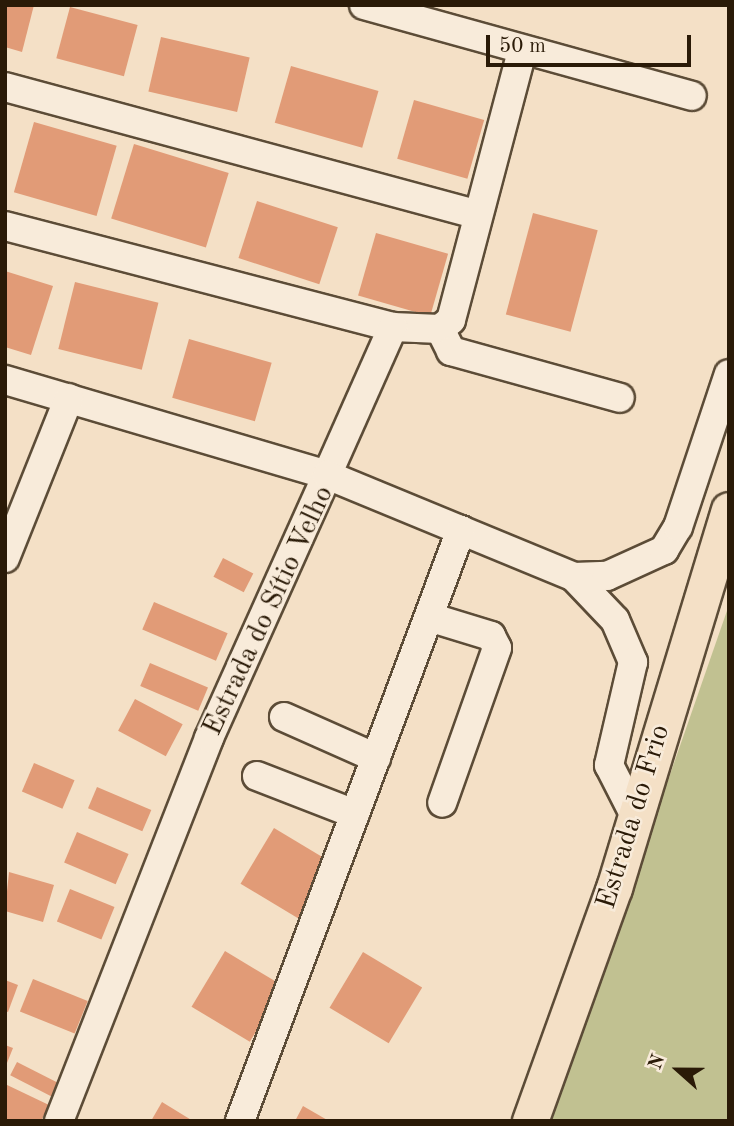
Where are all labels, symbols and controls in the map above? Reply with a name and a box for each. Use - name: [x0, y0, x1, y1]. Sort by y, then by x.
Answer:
- scale bar: [489, 21, 694, 65]
- text: 50 m: [499, 36, 546, 57]
- street label: Estrada do Sítio Velho: [196, 481, 342, 741]
- street label: Estrada do Frio: [590, 721, 678, 913]
- north arrow: [643, 1035, 713, 1105]
- text: N: [646, 1052, 669, 1072]

